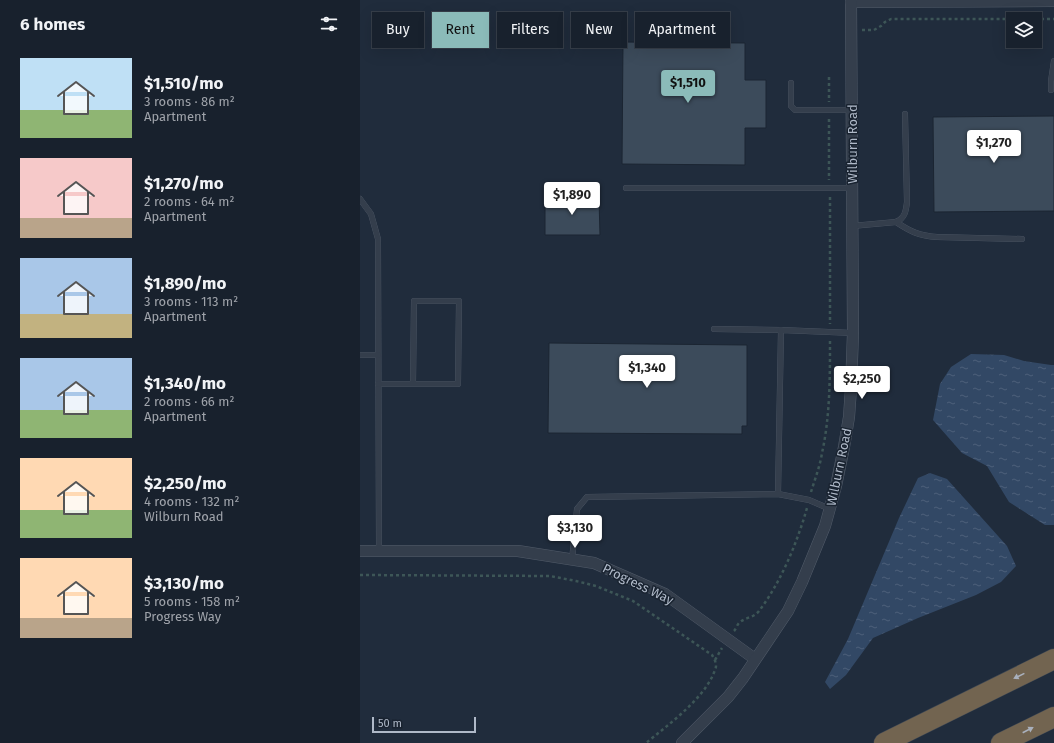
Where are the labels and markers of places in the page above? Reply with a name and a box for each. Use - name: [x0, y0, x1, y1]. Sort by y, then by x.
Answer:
- pin: $1,510: [655, 70, 721, 104]
- pin: $1,270: [961, 130, 1027, 164]
- pin: $1,890: [539, 182, 605, 216]
- pin: $1,340: [614, 355, 680, 389]
- pin: $2,250: [829, 366, 895, 400]
- pin: $3,130: [542, 515, 608, 549]

